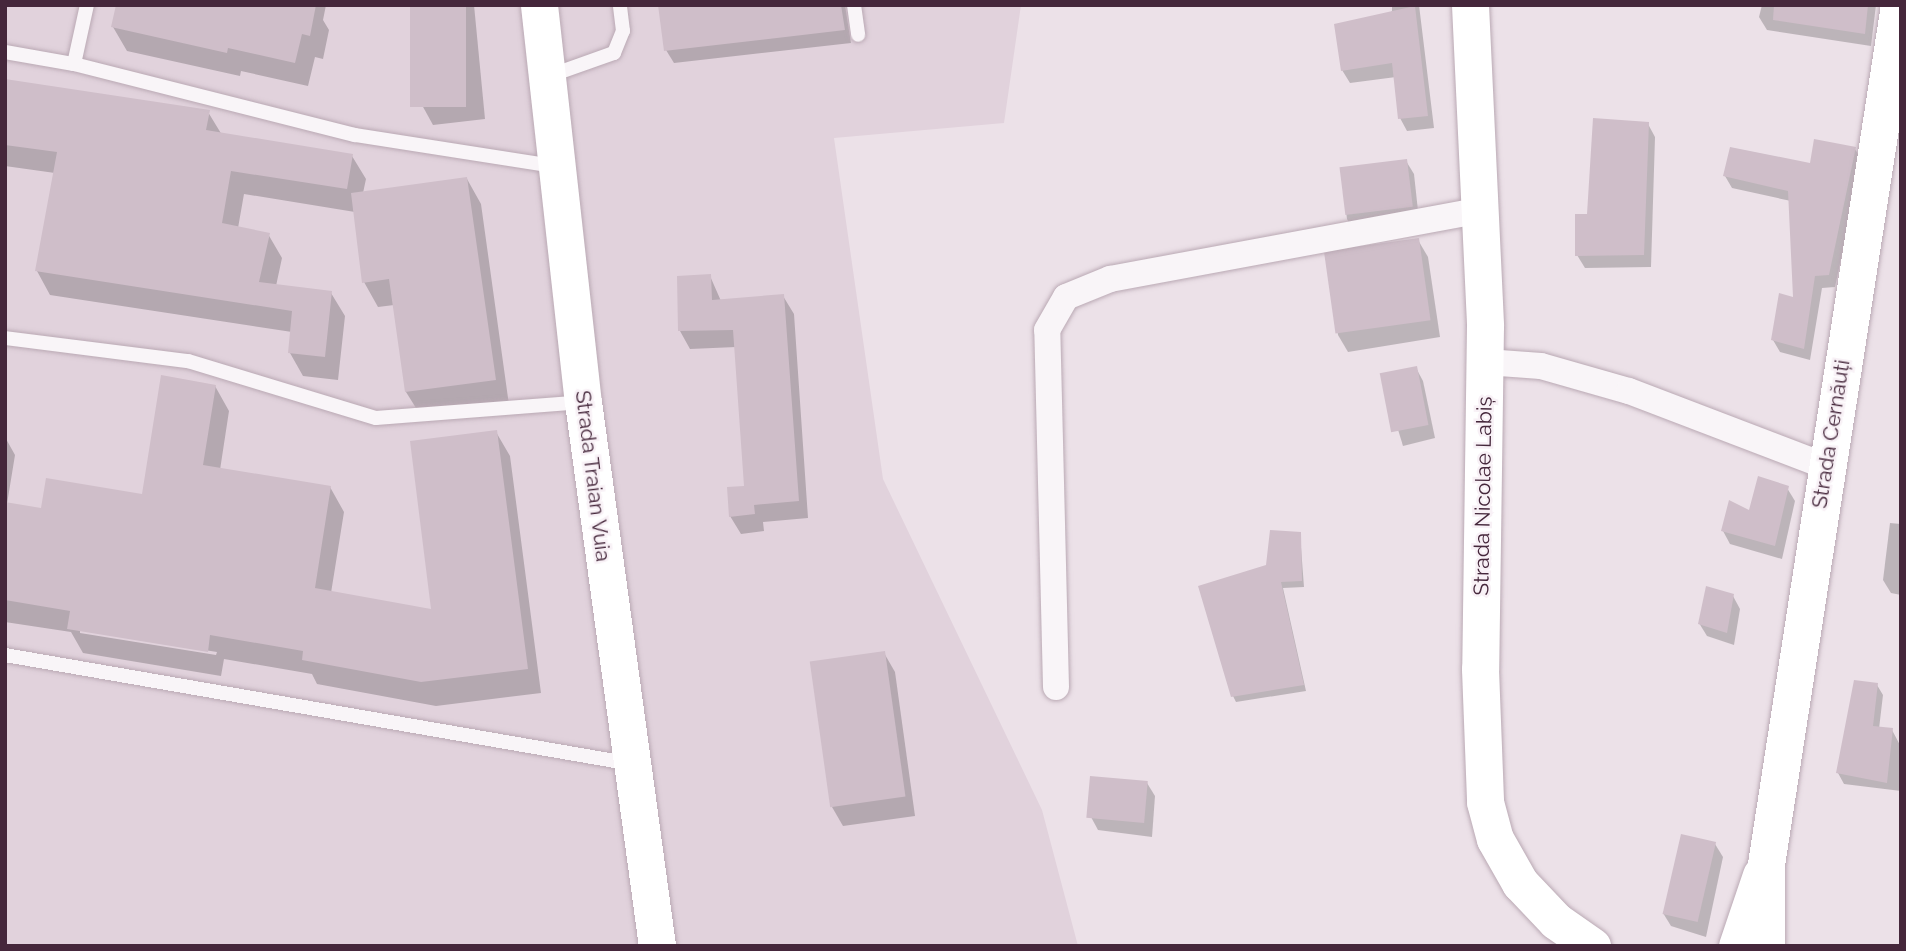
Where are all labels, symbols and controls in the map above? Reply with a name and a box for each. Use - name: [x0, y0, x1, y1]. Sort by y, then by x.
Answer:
- street label: Strada Cernăuți: [1807, 358, 1855, 510]
- street label: Strada Traian Vuia: [570, 388, 616, 564]
- street label: Strada Nicolae Labiș: [1469, 396, 1497, 596]

